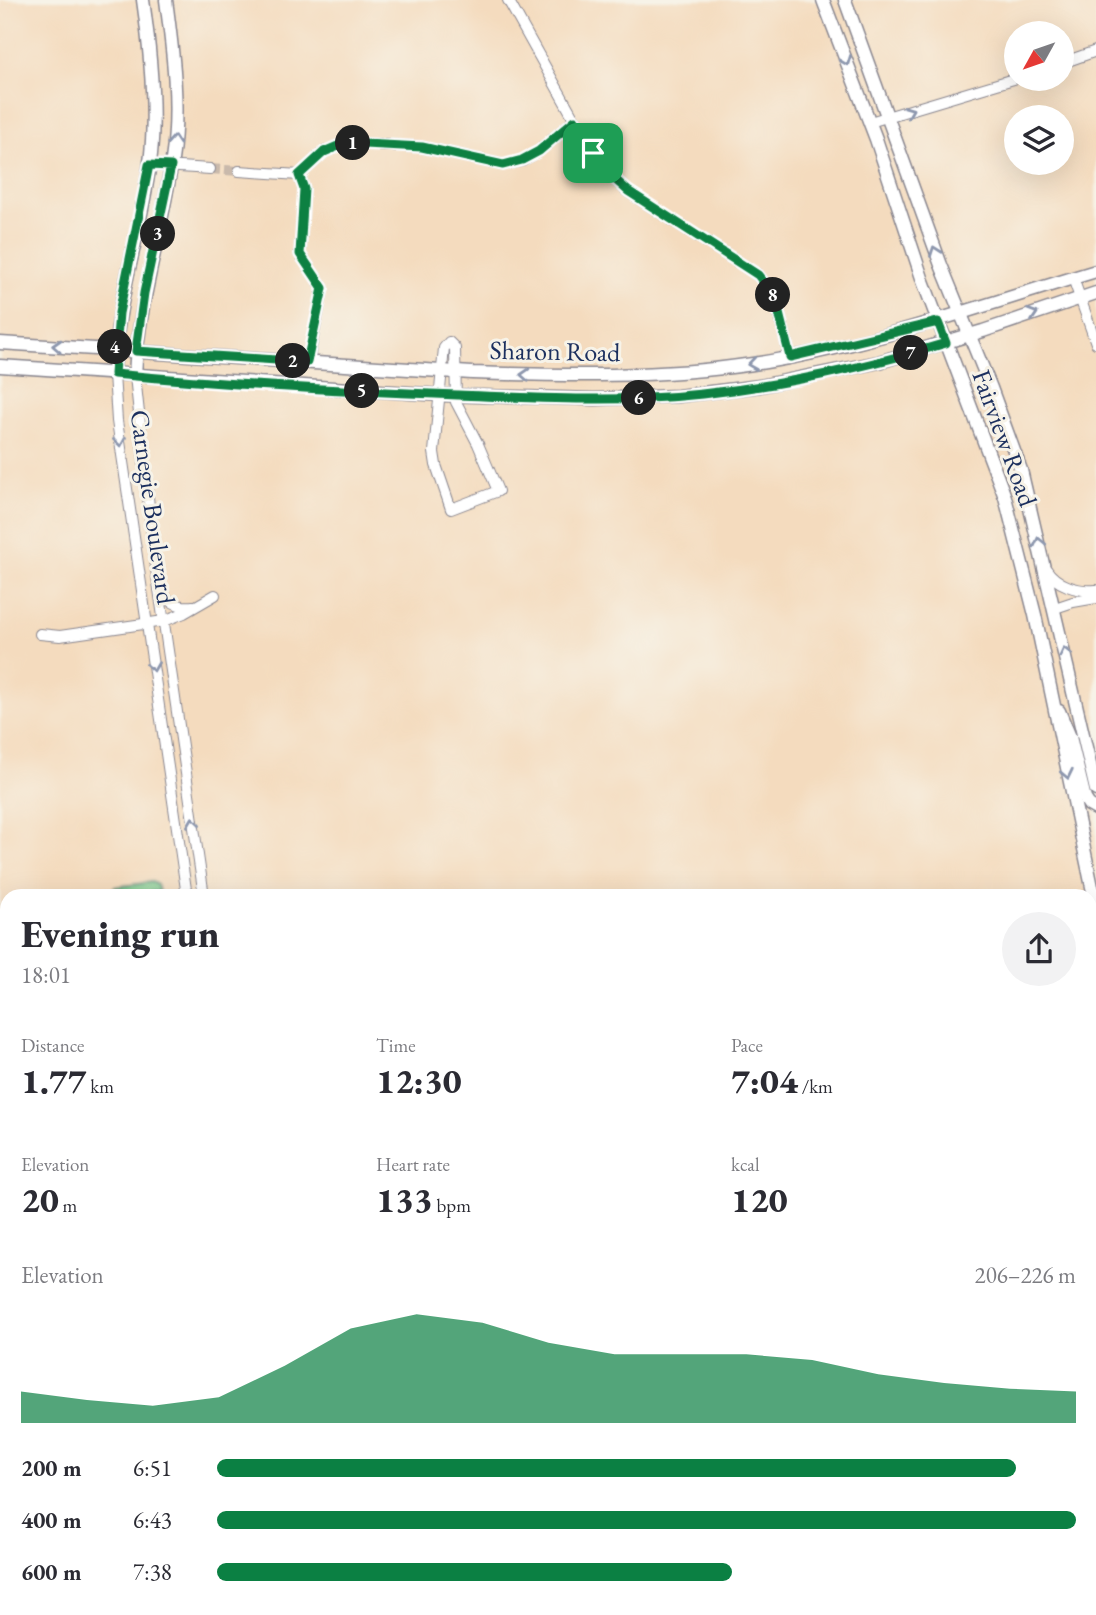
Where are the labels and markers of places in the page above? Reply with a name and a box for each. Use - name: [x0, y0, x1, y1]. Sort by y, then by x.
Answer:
- pin: [563, 123, 623, 183]
- pin: 1: [336, 125, 370, 160]
- pin: 3: [140, 216, 176, 252]
- pin: 8: [756, 278, 790, 312]
- pin: 4: [97, 330, 132, 364]
- pin: 7: [894, 336, 928, 370]
- pin: 2: [276, 344, 310, 378]
- pin: 5: [344, 374, 380, 408]
- pin: 6: [622, 380, 656, 416]

